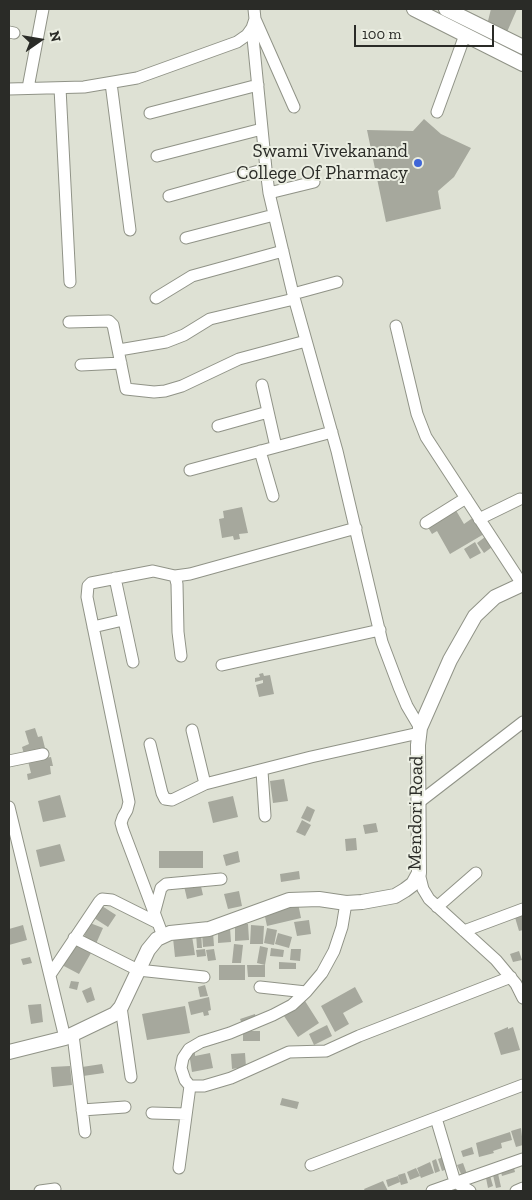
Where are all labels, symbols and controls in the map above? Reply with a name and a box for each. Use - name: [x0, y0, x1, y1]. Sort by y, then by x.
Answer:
- north arrow: [15, 15, 65, 65]
- scale bar: [357, 15, 497, 47]
- text: 100 m: [362, 25, 401, 43]
- text: N: [46, 29, 65, 44]
- place label: Swami Vivekanand College Of Pharmacy: [236, 141, 408, 185]
- marker: Swami Vivekanand College Of Pharmacy: [412, 157, 424, 169]
- street label: Mendori Road: [404, 755, 428, 871]

